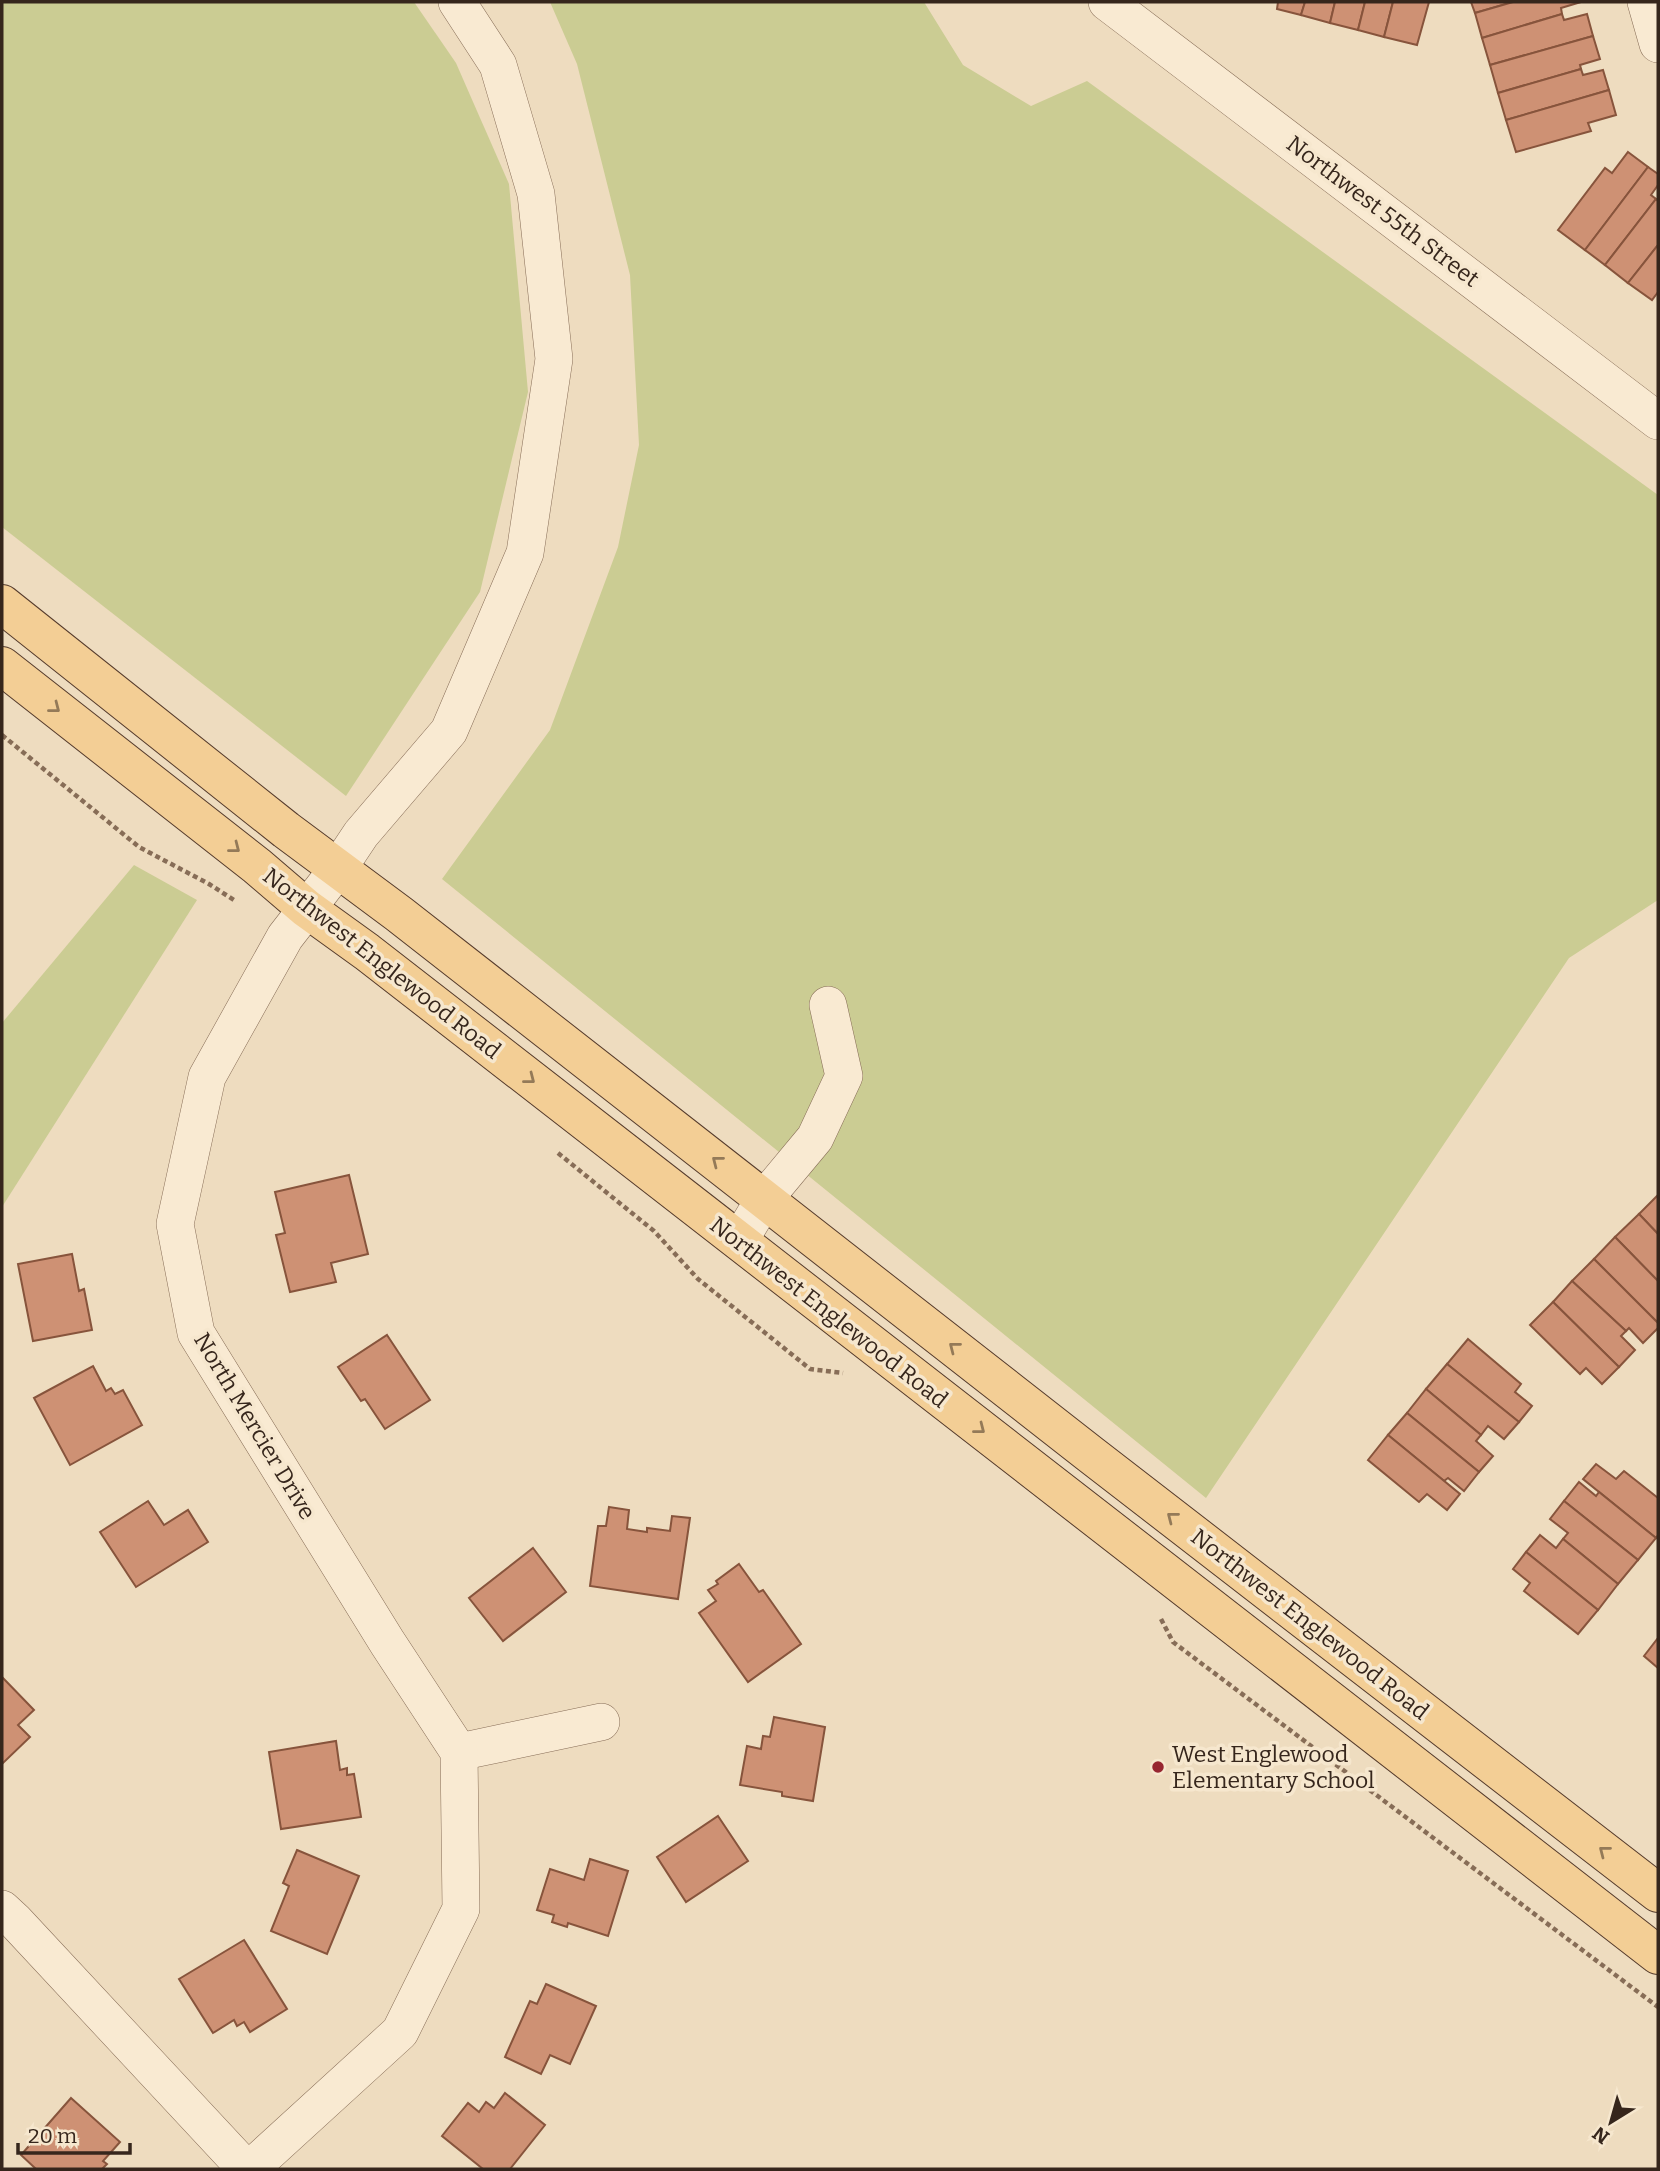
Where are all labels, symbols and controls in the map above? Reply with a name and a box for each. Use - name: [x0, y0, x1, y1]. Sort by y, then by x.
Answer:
- street label: Northwest 55th Street: [1281, 129, 1485, 293]
- one-way arrow: [48, 700, 60, 713]
- one-way arrow: [227, 840, 239, 853]
- street label: Northwest Englewood Road: [257, 861, 507, 1065]
- one-way arrow: [522, 1070, 534, 1083]
- one-way arrow: [713, 1157, 725, 1170]
- street label: Northwest Englewood Road: [704, 1210, 954, 1414]
- street label: North Mercier Drive: [188, 1328, 322, 1524]
- one-way arrow: [950, 1343, 962, 1356]
- one-way arrow: [973, 1420, 985, 1433]
- one-way arrow: [1167, 1513, 1180, 1526]
- street label: Northwest Englewood Road: [1185, 1522, 1435, 1726]
- place label: West Englewood Elementary School: [1172, 1740, 1375, 1794]
- marker: West Englewood Elementary School: [1150, 1759, 1166, 1775]
- one-way arrow: [1600, 1847, 1612, 1859]
- north arrow: [1576, 2087, 1646, 2157]
- scale bar: [18, 2112, 130, 2156]
- text: N: [1588, 2121, 1614, 2149]
- text: 20 m: [28, 2123, 77, 2149]

